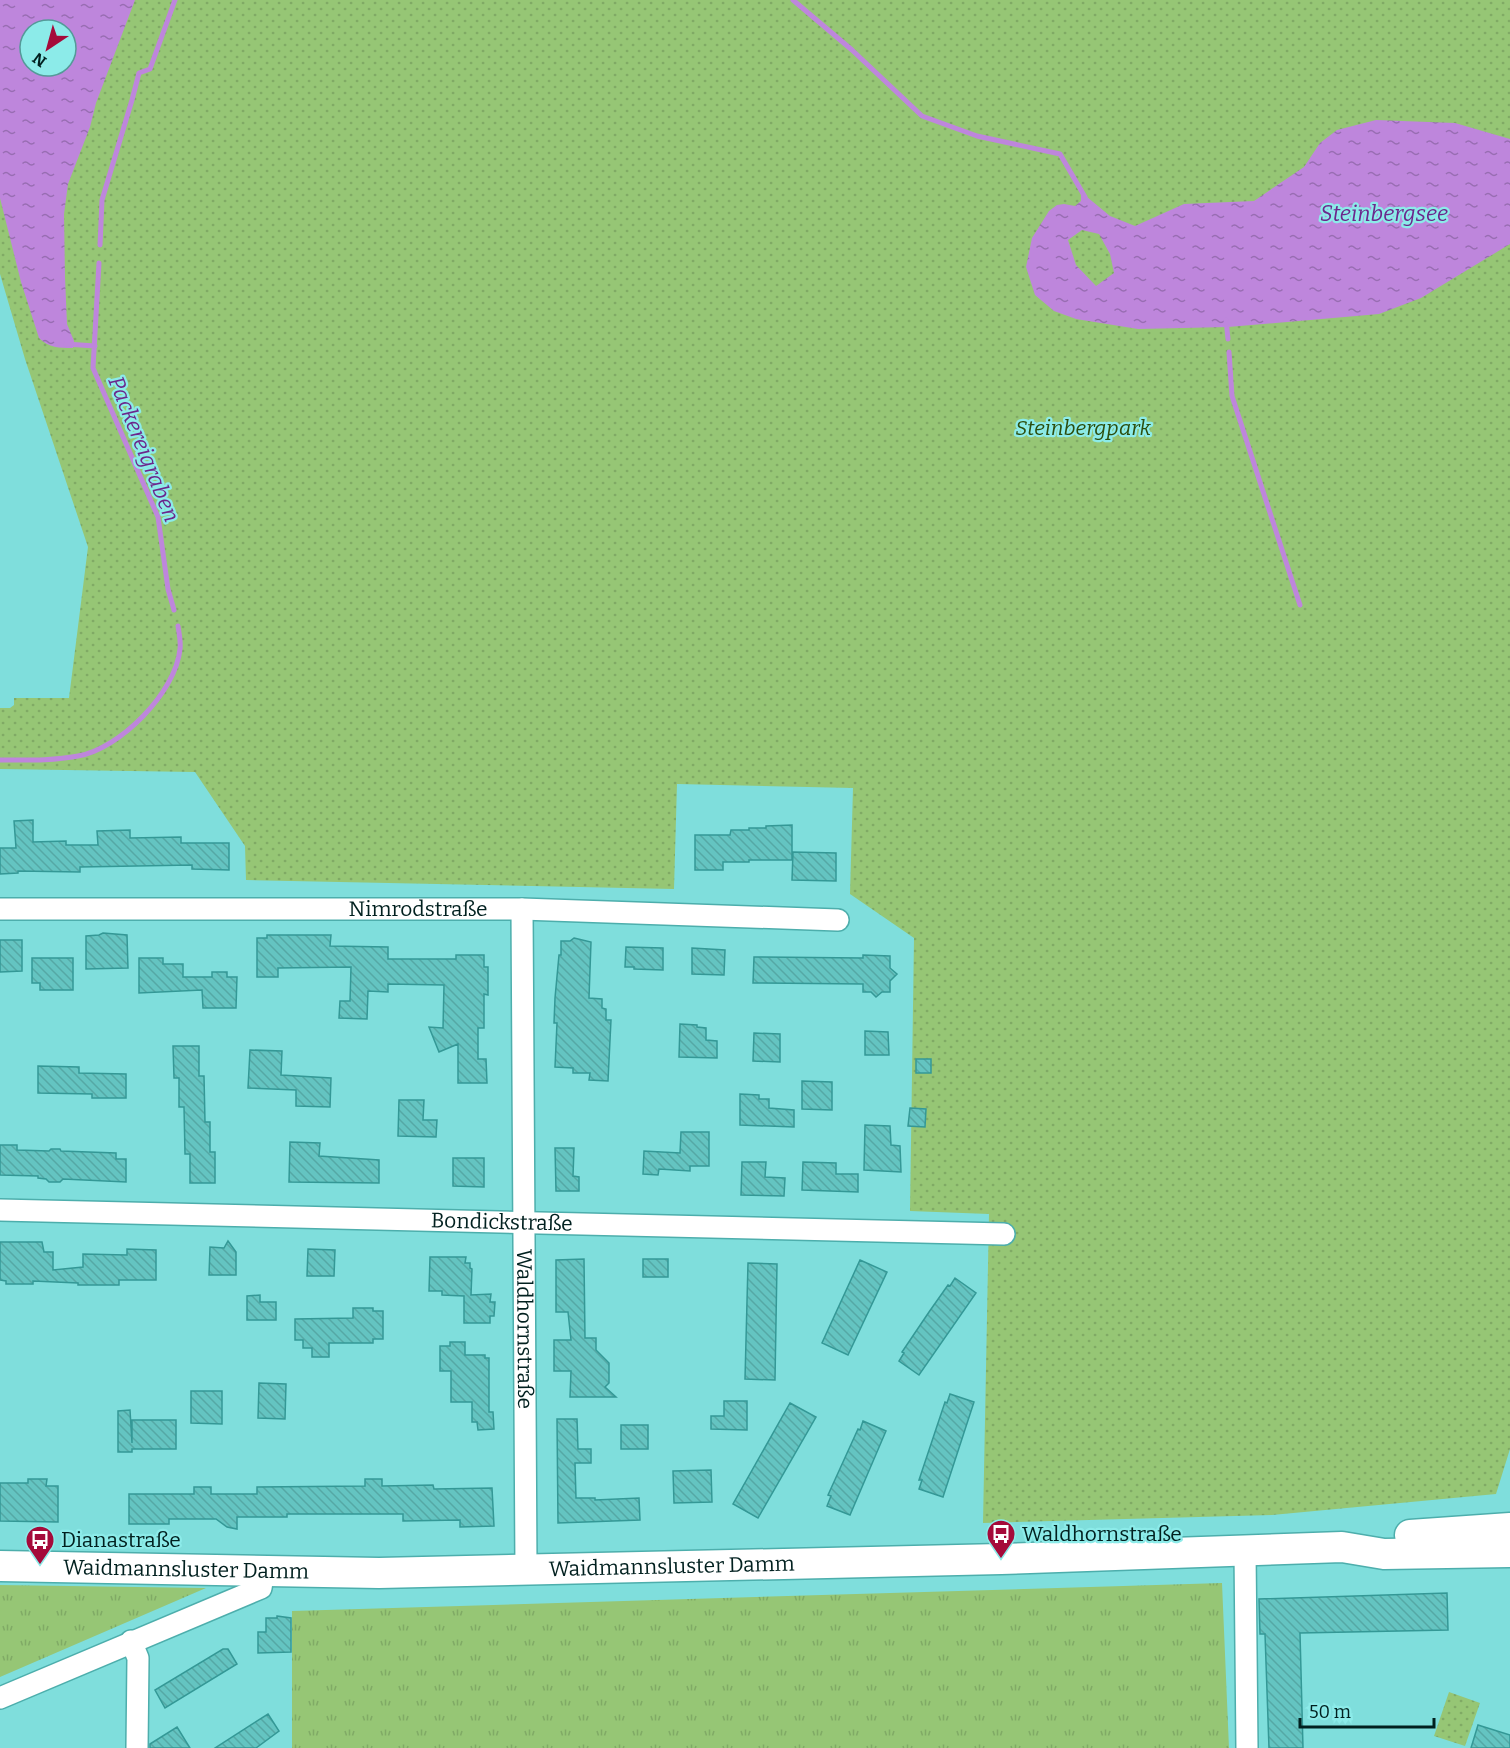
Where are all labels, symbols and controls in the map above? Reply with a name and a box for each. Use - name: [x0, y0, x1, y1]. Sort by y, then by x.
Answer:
- north arrow: [18, 18, 78, 78]
- text: N: [29, 48, 50, 71]
- water label: Steinbergsee: [1320, 200, 1448, 227]
- water label: Packereigraben: [103, 372, 185, 526]
- park label: Steinbergpark: [1015, 415, 1151, 441]
- street label: Nimrodstraße: [348, 896, 488, 922]
- street label: Bondickstraße: [431, 1207, 573, 1237]
- street label: Waldhornstraße: [511, 1249, 538, 1409]
- bus stop icon: Waldhornstraße: [985, 1518, 1017, 1560]
- place label: Waldhornstraße: [1022, 1521, 1182, 1547]
- bus stop icon: Dianastraße: [24, 1524, 56, 1566]
- place label: Dianastraße: [61, 1527, 181, 1553]
- street label: Waidmannsluster Damm: [549, 1551, 795, 1582]
- street label: Waidmannsluster Damm: [63, 1554, 309, 1585]
- scale bar: [1300, 1691, 1434, 1729]
- text: 50 m: [1309, 1701, 1351, 1723]

